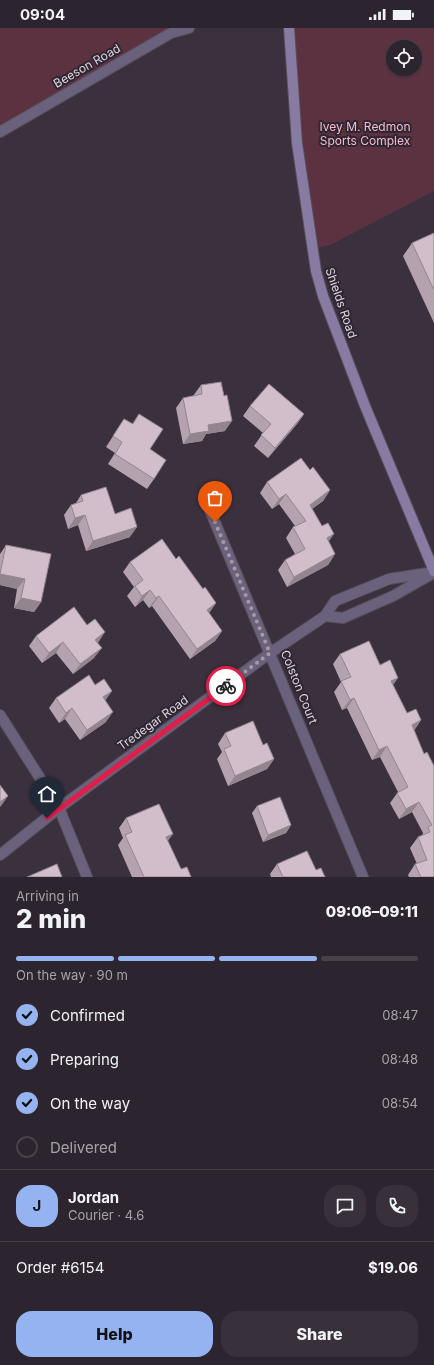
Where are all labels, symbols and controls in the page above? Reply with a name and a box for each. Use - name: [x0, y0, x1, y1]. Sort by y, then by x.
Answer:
- text: 09:04: [20, 5, 65, 24]
- street label: Beeson Road: [51, 40, 123, 91]
- map controls: [386, 40, 422, 76]
- button: locate: [386, 40, 422, 76]
- park label: Ivey M. Redmon Sports Complex: [319, 119, 411, 148]
- street label: Shields Road: [322, 266, 361, 340]
- pin: [198, 481, 232, 522]
- icon: bag: [204, 487, 226, 509]
- street label: Colston Court: [278, 648, 321, 726]
- courier: [206, 666, 246, 706]
- icon: bike: [215, 675, 237, 697]
- street label: Tredegar Road: [114, 692, 191, 753]
- pin: [30, 777, 64, 818]
- icon: home: [36, 783, 58, 805]
- text: Arriving in: [16, 888, 79, 904]
- text: 09:06–09:11: [326, 902, 418, 921]
- text: 2 min: [16, 903, 86, 934]
- text: On the way · 90 m: [16, 967, 128, 983]
- icon: check: [16, 1004, 38, 1026]
- text: Confirmed: [50, 1006, 125, 1025]
- text: 08:47: [382, 1007, 418, 1023]
- icon: check: [16, 1048, 38, 1070]
- text: Preparing: [50, 1050, 119, 1069]
- text: 08:48: [382, 1051, 418, 1067]
- icon: check: [16, 1092, 38, 1114]
- text: On the way: [50, 1094, 130, 1113]
- text: 08:54: [382, 1095, 418, 1111]
- text: Delivered: [50, 1138, 117, 1157]
- button: chat: [324, 1185, 366, 1227]
- button: phone: [376, 1185, 418, 1227]
- text: Jordan: [68, 1188, 119, 1207]
- text: J: [33, 1196, 41, 1215]
- text: Courier · 4.6: [68, 1207, 144, 1223]
- text: Order #6154: [16, 1258, 104, 1277]
- text: $19.06: [368, 1258, 418, 1277]
- button: Help: [16, 1311, 213, 1357]
- button: Share: [221, 1311, 418, 1357]

